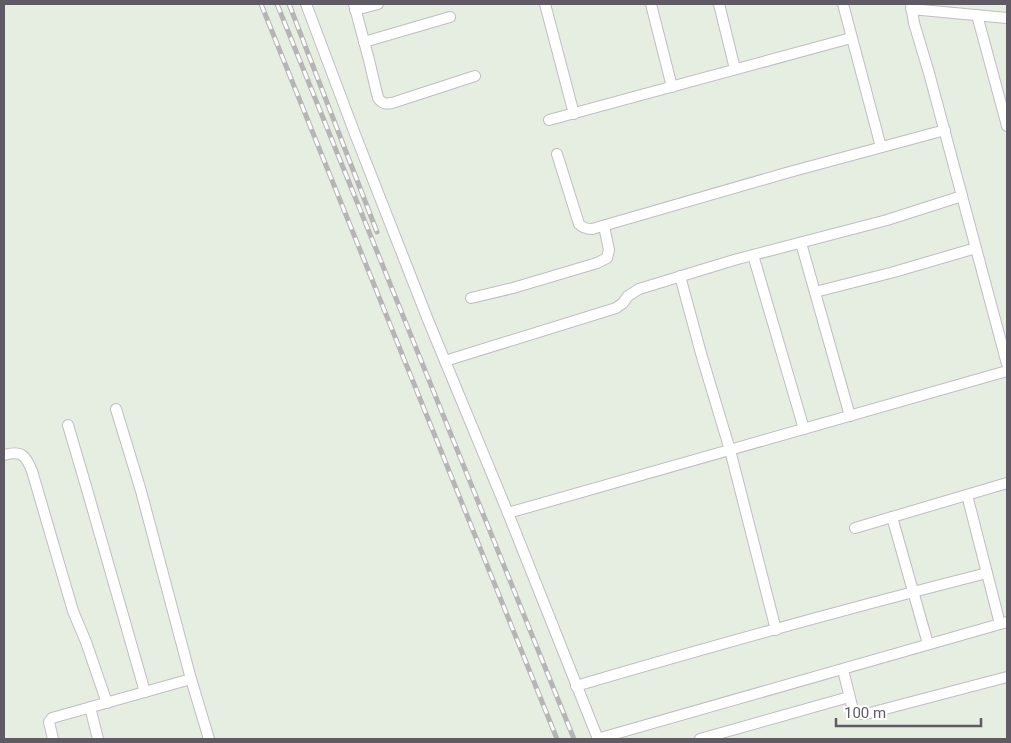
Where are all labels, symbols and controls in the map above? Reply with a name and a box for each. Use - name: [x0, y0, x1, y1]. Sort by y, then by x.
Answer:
- scale bar: [836, 696, 981, 728]
- text: 100 m: [844, 704, 886, 722]

